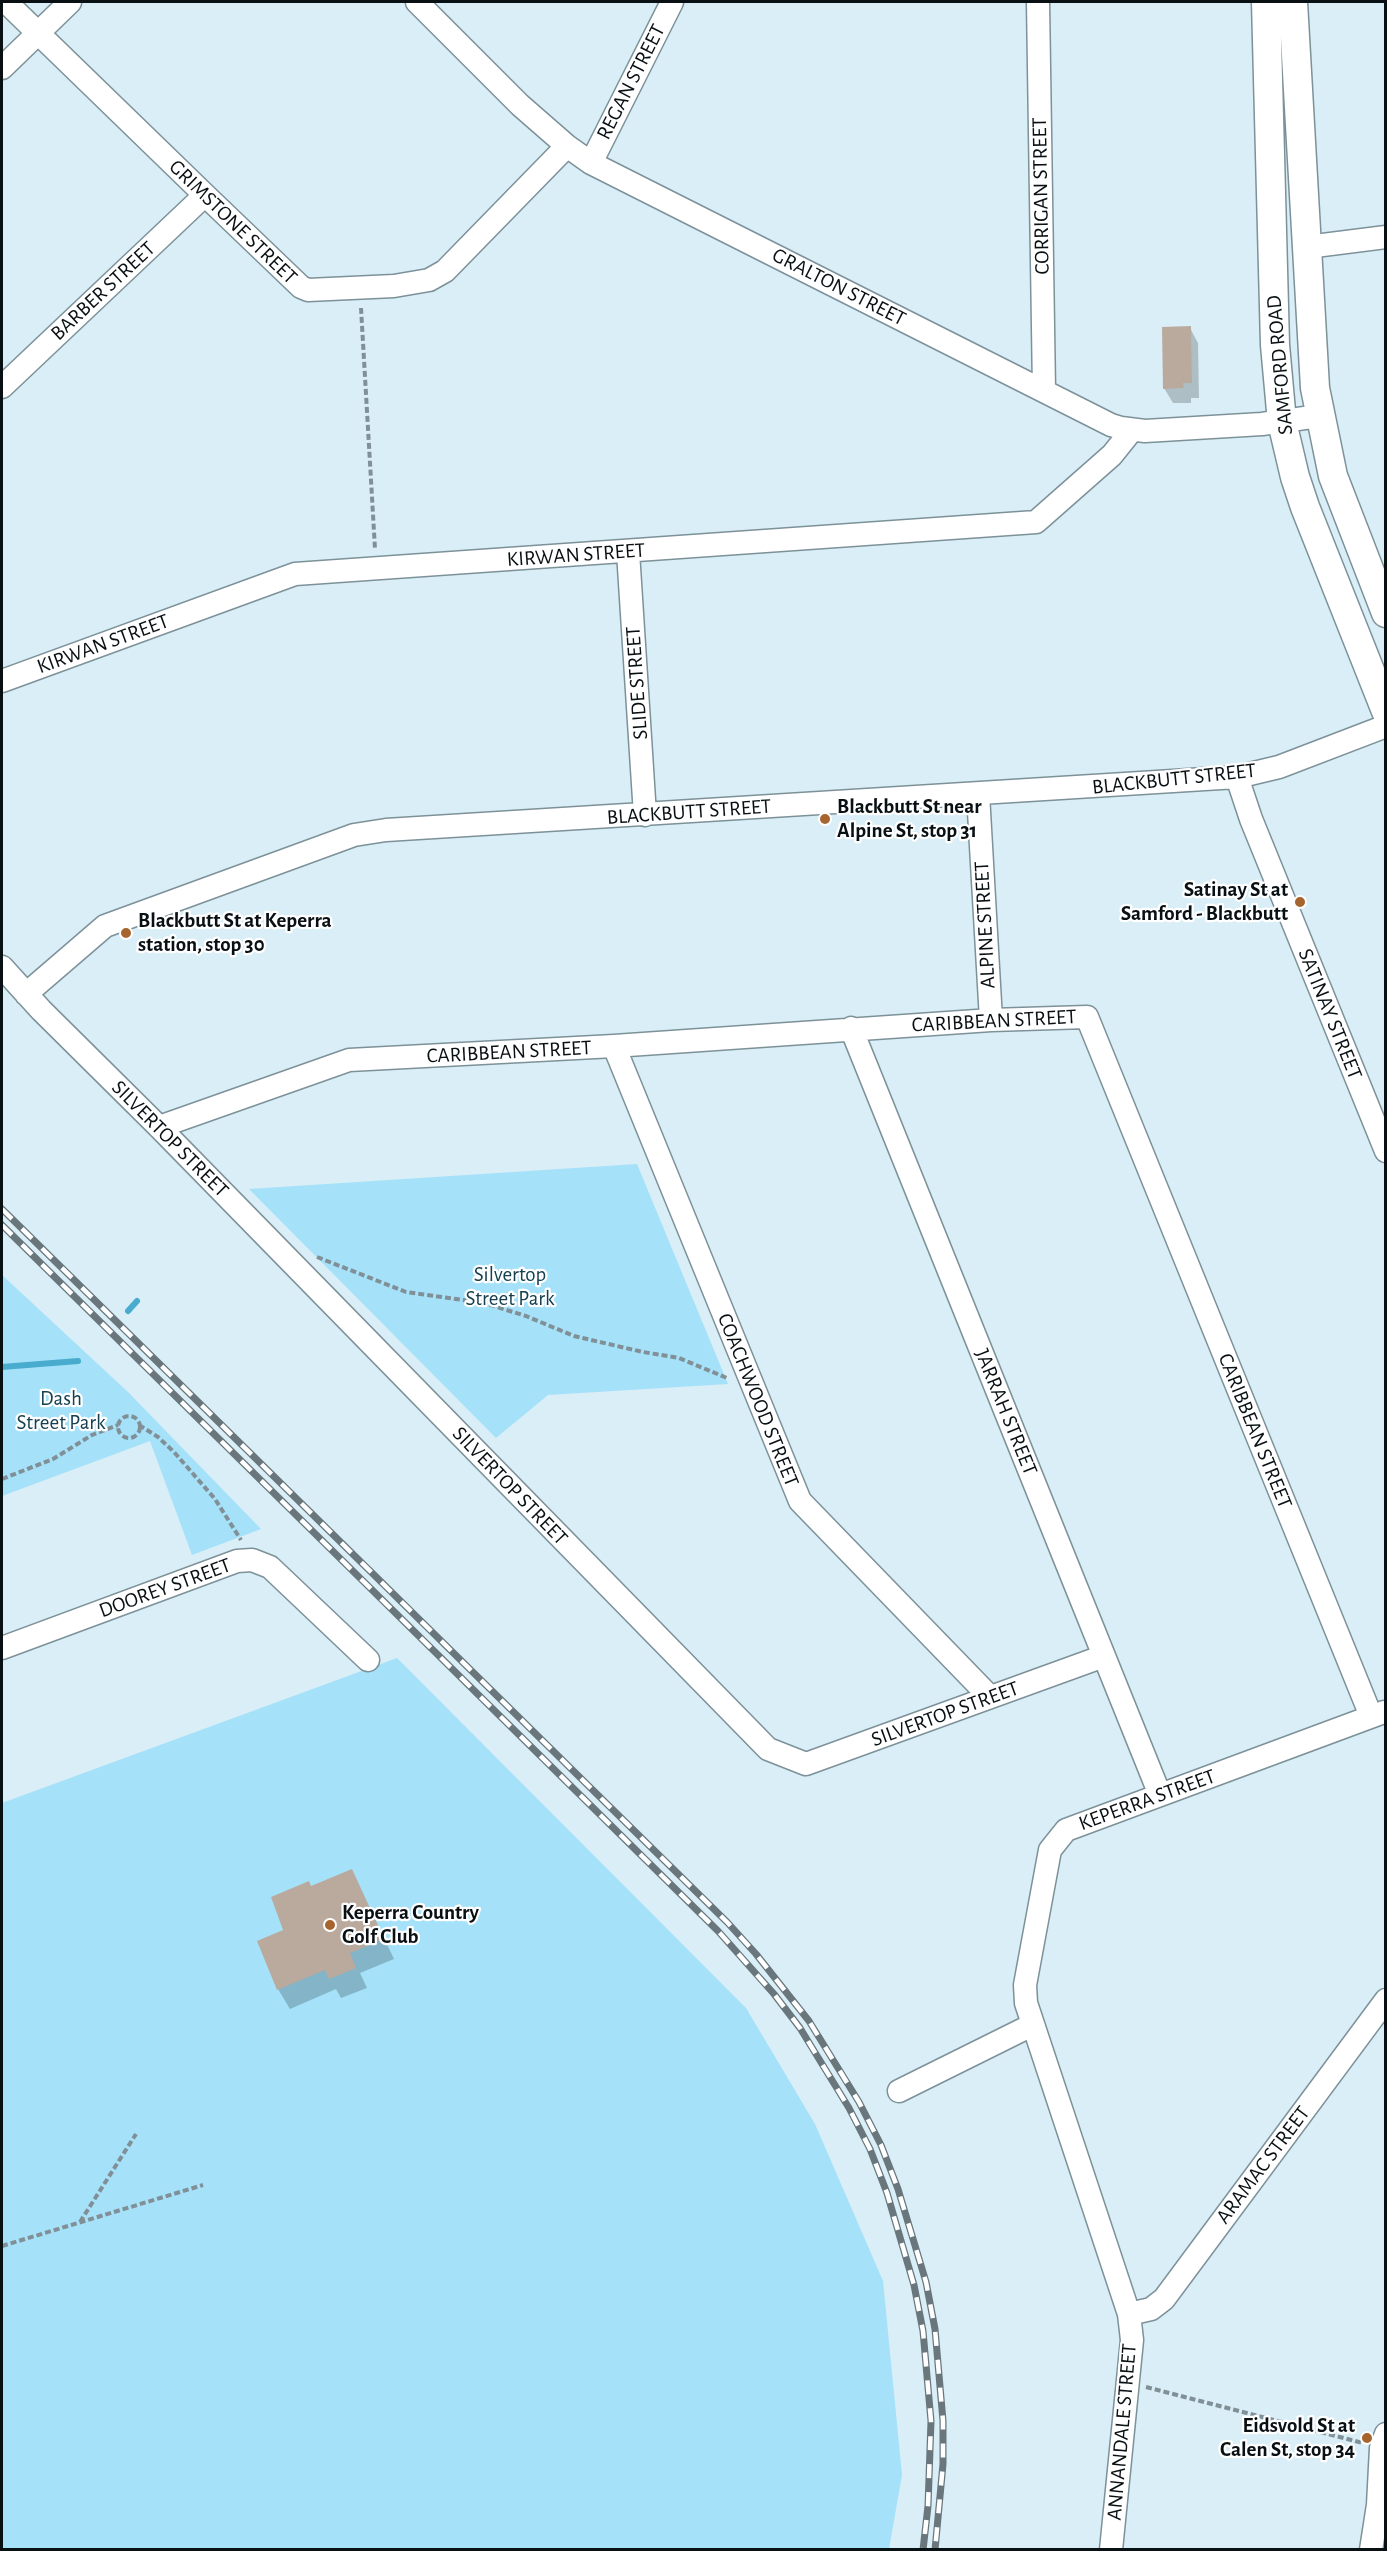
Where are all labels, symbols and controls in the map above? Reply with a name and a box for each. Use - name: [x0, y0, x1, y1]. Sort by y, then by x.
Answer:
- street label: REGAN STREET: [591, 20, 671, 144]
- street label: CORRIGAN STREET: [1027, 117, 1055, 275]
- street label: GRIMSTONE STREET: [164, 154, 302, 290]
- street label: BARBER STREET: [46, 236, 160, 346]
- street label: GRALTON STREET: [768, 242, 910, 332]
- street label: SAMFORD ROAD: [1261, 294, 1299, 436]
- street label: KIRWAN STREET: [506, 538, 646, 572]
- street label: KIRWAN STREET: [34, 608, 172, 680]
- street label: SLIDE STREET: [620, 626, 654, 740]
- street label: BLACKBUTT STREET: [1091, 758, 1257, 800]
- street label: BLACKBUTT STREET: [606, 794, 772, 830]
- place label: Blackbutt St near Alpine St, stop 31: [837, 794, 982, 844]
- marker: Blackbutt St near Alpine St, stop 31: [818, 812, 832, 826]
- street label: ALPINE STREET: [969, 861, 1001, 989]
- place label: Satinay St at Samford - Blackbutt: [1121, 877, 1288, 927]
- marker: Satinay St at Samford - Blackbutt: [1293, 895, 1307, 909]
- place label: Blackbutt St at Keperra station, stop 30: [138, 908, 332, 958]
- marker: Blackbutt St at Keperra station, stop 30: [119, 926, 133, 940]
- street label: SATINAY STREET: [1292, 945, 1368, 1083]
- street label: CARIBBEAN STREET: [911, 1004, 1077, 1038]
- street label: CARIBBEAN STREET: [426, 1035, 592, 1069]
- street label: SILVERTOP STREET: [106, 1075, 234, 1203]
- park label: Silvertop Street Park: [465, 1262, 555, 1312]
- street label: COACHWOOD STREET: [712, 1310, 804, 1490]
- street label: JARRAH STREET: [969, 1345, 1043, 1479]
- street label: CARIBBEAN STREET: [1212, 1350, 1298, 1512]
- park label: Dash Street Park: [16, 1386, 106, 1436]
- street label: SILVERTOP STREET: [447, 1421, 573, 1551]
- street label: DOOREY STREET: [96, 1552, 234, 1624]
- street label: SILVERTOP STREET: [868, 1676, 1022, 1752]
- street label: KEPERRA STREET: [1075, 1764, 1219, 1836]
- place label: Keperra Country Golf Club: [342, 1900, 479, 1950]
- marker: Keperra Country Golf Club: [323, 1918, 337, 1932]
- street label: ARAMAC STREET: [1211, 2101, 1315, 2229]
- street label: ANNANDALE STREET: [1102, 2343, 1142, 2521]
- place label: Eidsvold St at Calen St, stop 34: [1220, 2413, 1355, 2463]
- marker: Eidsvold St at Calen St, stop 34: [1360, 2431, 1374, 2445]

